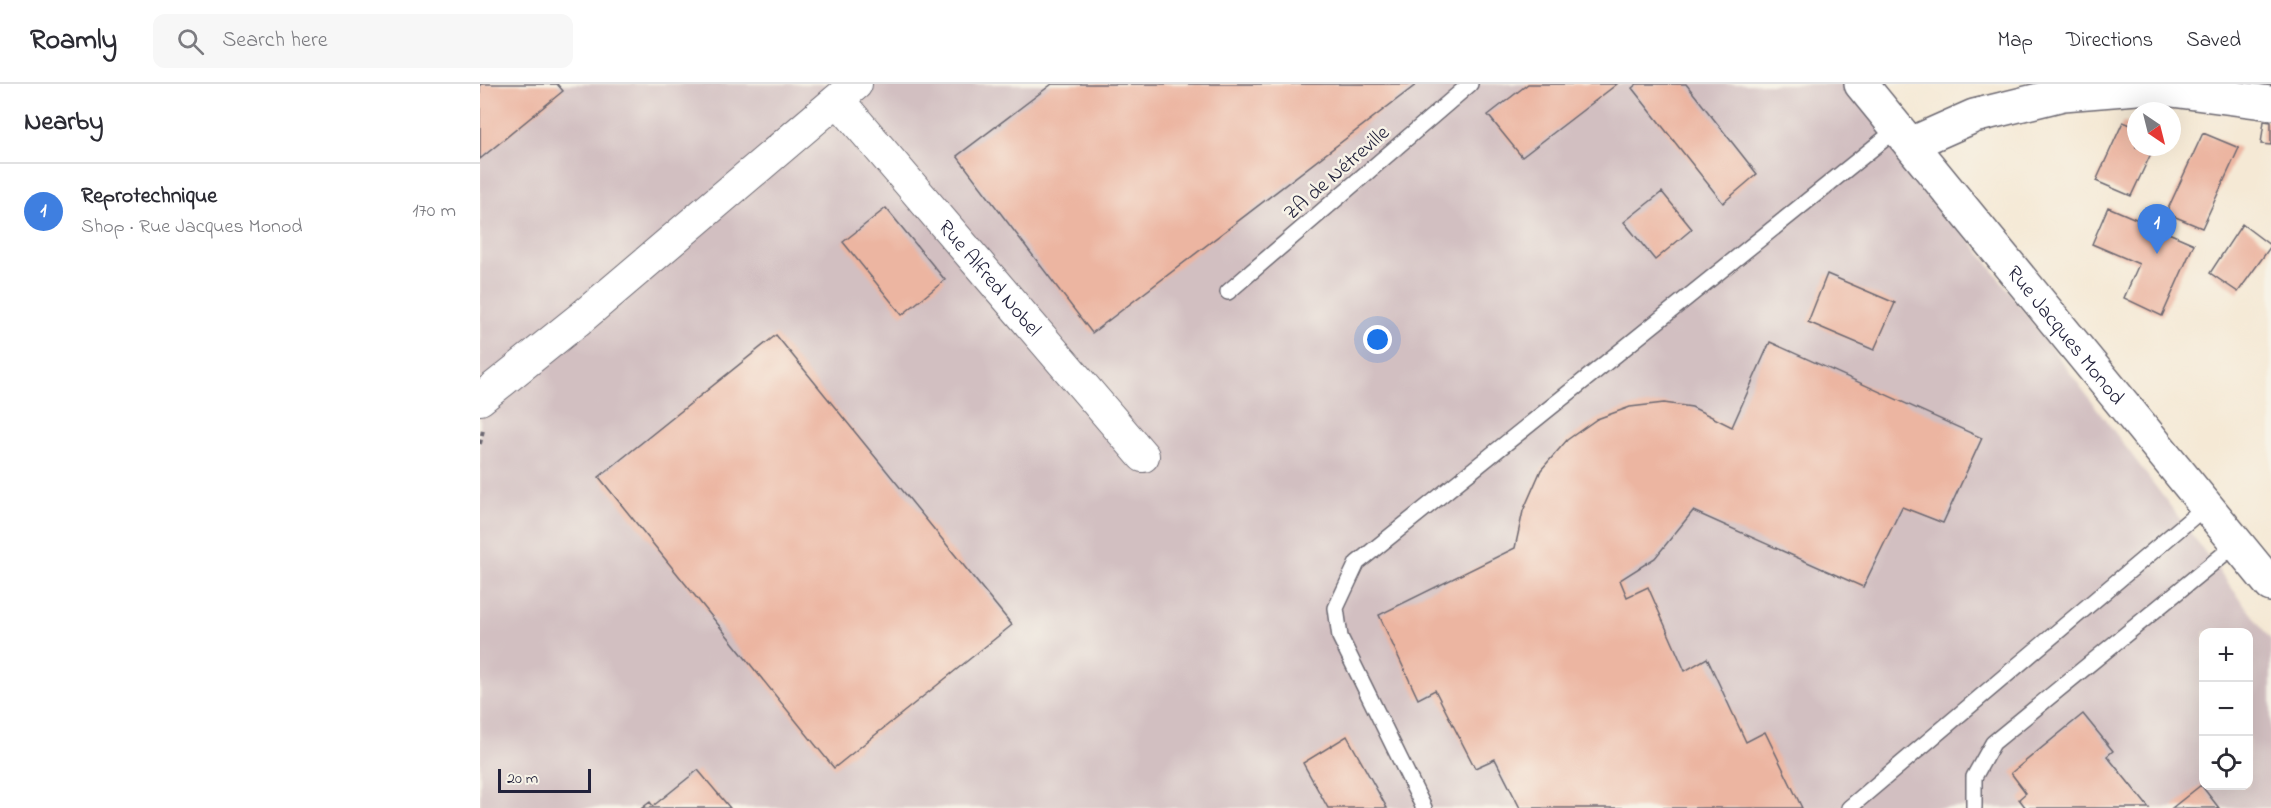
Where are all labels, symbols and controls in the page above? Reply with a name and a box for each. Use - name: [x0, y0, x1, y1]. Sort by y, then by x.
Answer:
- search box: [153, 14, 573, 68]
- text: Roamly: [30, 21, 117, 62]
- icon: search: [174, 25, 207, 58]
- text: Search here: [222, 25, 328, 57]
- text: Map: [1997, 26, 2033, 56]
- text: Directions: [2066, 26, 2153, 56]
- text: Saved: [2186, 26, 2241, 56]
- north arrow: [2127, 102, 2181, 156]
- text: Nearby: [24, 104, 103, 142]
- street label: ZA de Nétreville: [1278, 119, 1397, 228]
- text: Reprotechnique: [81, 181, 217, 213]
- text: 1: [40, 197, 47, 226]
- text: 170 m: [412, 197, 456, 226]
- pin: 1: [2138, 204, 2176, 254]
- text: Shop · Rue Jacques Monod: [81, 213, 303, 242]
- street label: Rue Alfred Nobel: [930, 214, 1047, 344]
- street label: Rue Jacques Monod: [1999, 260, 2131, 412]
- your location: [1363, 325, 1392, 354]
- map controls: [2199, 628, 2253, 790]
- button: +: [2199, 628, 2253, 682]
- button: −: [2199, 682, 2253, 736]
- button: locate: [2199, 736, 2253, 790]
- scale bar: [498, 766, 591, 794]
- text: 20 m: [507, 767, 538, 791]

